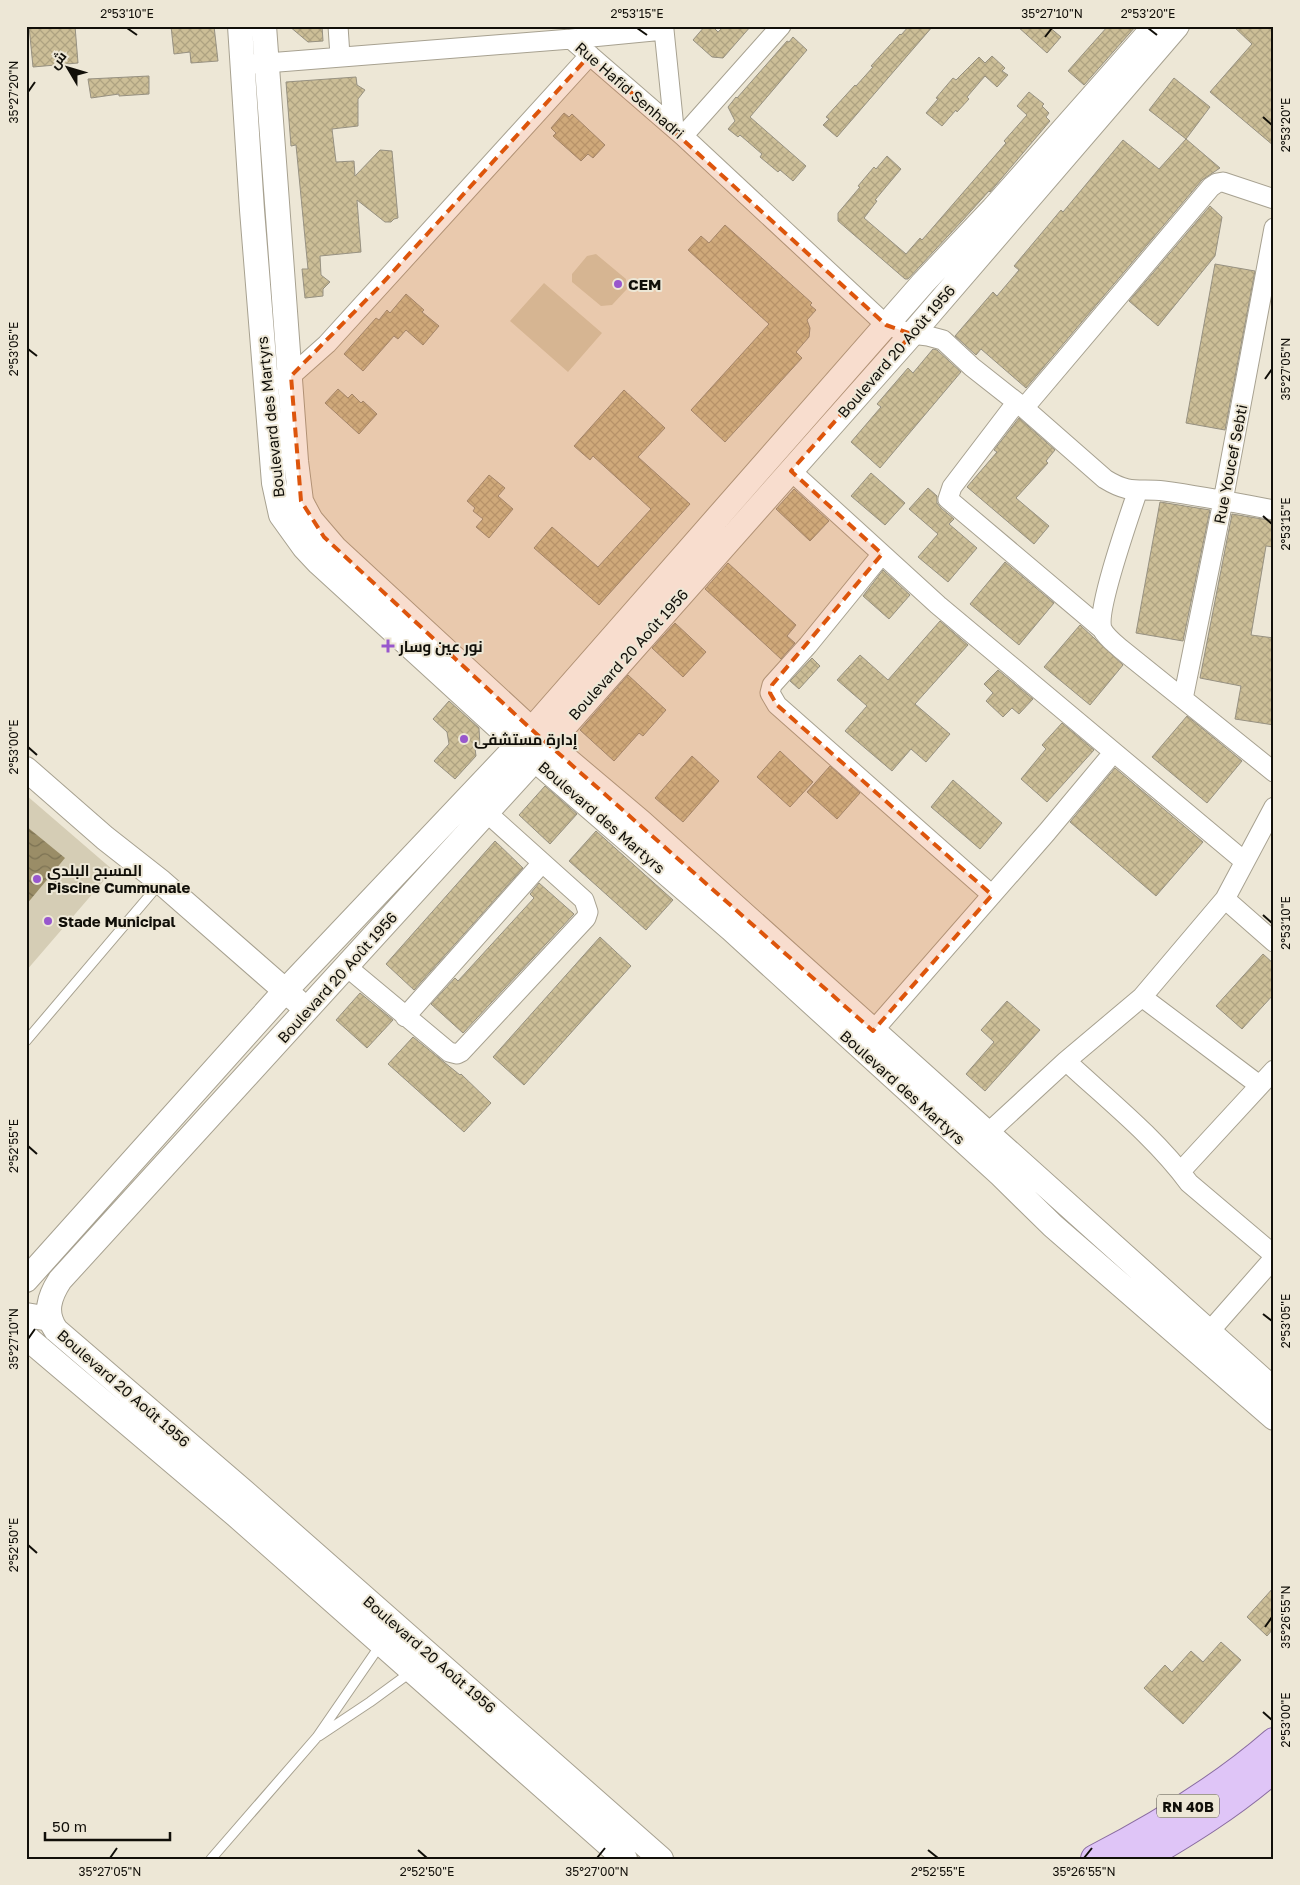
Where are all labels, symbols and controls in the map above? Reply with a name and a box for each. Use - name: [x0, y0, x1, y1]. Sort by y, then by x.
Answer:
- text: 2°53'10"E: [100, 6, 154, 21]
- text: 2°53'15"E: [610, 6, 664, 21]
- text: 35°27'10"N: [1021, 6, 1083, 21]
- text: 2°53'20"E: [1121, 6, 1175, 21]
- street label: Rue Hafid Senhadri: [572, 38, 688, 142]
- north arrow: [42, 42, 92, 92]
- text: ش: [45, 47, 70, 73]
- text: 35°27'20"N: [6, 61, 21, 123]
- text: 2°53'20"E: [1278, 98, 1293, 152]
- place label: CEM: [628, 275, 661, 293]
- marker: CEM: [612, 278, 624, 290]
- street label: Boulevard 20 Août 1956: [833, 281, 959, 421]
- text: 2°53'05"E: [6, 322, 21, 376]
- street label: Boulevard des Martyrs: [253, 335, 287, 498]
- text: 35°27'05"N: [1278, 338, 1293, 400]
- street label: Rue Youcef Sebti: [1210, 403, 1250, 525]
- text: 2°53'15"E: [1278, 497, 1293, 551]
- street label: Boulevard 20 Août 1956: [564, 585, 692, 723]
- place label: نور عين وسار: [398, 637, 483, 656]
- marker: نور عين وسار: [381, 639, 395, 653]
- text: 2°53'00"E: [6, 719, 21, 775]
- place label: إدارة مستشفى: [474, 730, 578, 750]
- marker: إدارة مستشفى: [458, 733, 470, 745]
- street label: Boulevard des Martyrs: [535, 757, 669, 877]
- place label: المسبح البلدي Piscine Cummunale: [47, 861, 190, 896]
- marker: المسبح البلدي Piscine Cummunale: [31, 873, 43, 885]
- text: 2°53'10"E: [1278, 896, 1293, 950]
- street label: Boulevard 20 Août 1956: [273, 908, 401, 1046]
- place label: Stade Municipal: [58, 912, 176, 930]
- marker: Stade Municipal: [42, 915, 54, 927]
- street label: Boulevard des Martyrs: [837, 1026, 969, 1148]
- text: 2°52'55"E: [6, 1119, 21, 1173]
- text: 2°53'05"E: [1278, 1294, 1293, 1348]
- text: 35°27'10"N: [6, 1308, 21, 1370]
- street label: Boulevard 20 Août 1956: [54, 1325, 194, 1451]
- text: 2°52'50"E: [6, 1518, 21, 1572]
- text: 35°26'55"N: [1278, 1585, 1293, 1649]
- street label: Boulevard 20 Août 1956: [360, 1591, 500, 1717]
- text: 2°53'00"E: [1278, 1692, 1293, 1748]
- road number: RN 40B: [1157, 1794, 1219, 1818]
- scale bar: [45, 1810, 170, 1842]
- text: 50 m: [52, 1817, 87, 1835]
- text: 35°27'05"N: [79, 1864, 141, 1879]
- text: 2°52'50"E: [400, 1864, 454, 1879]
- text: 35°27'00"N: [565, 1864, 629, 1879]
- text: 2°52'55"E: [911, 1864, 965, 1879]
- text: 35°26'55"N: [1052, 1864, 1116, 1879]

